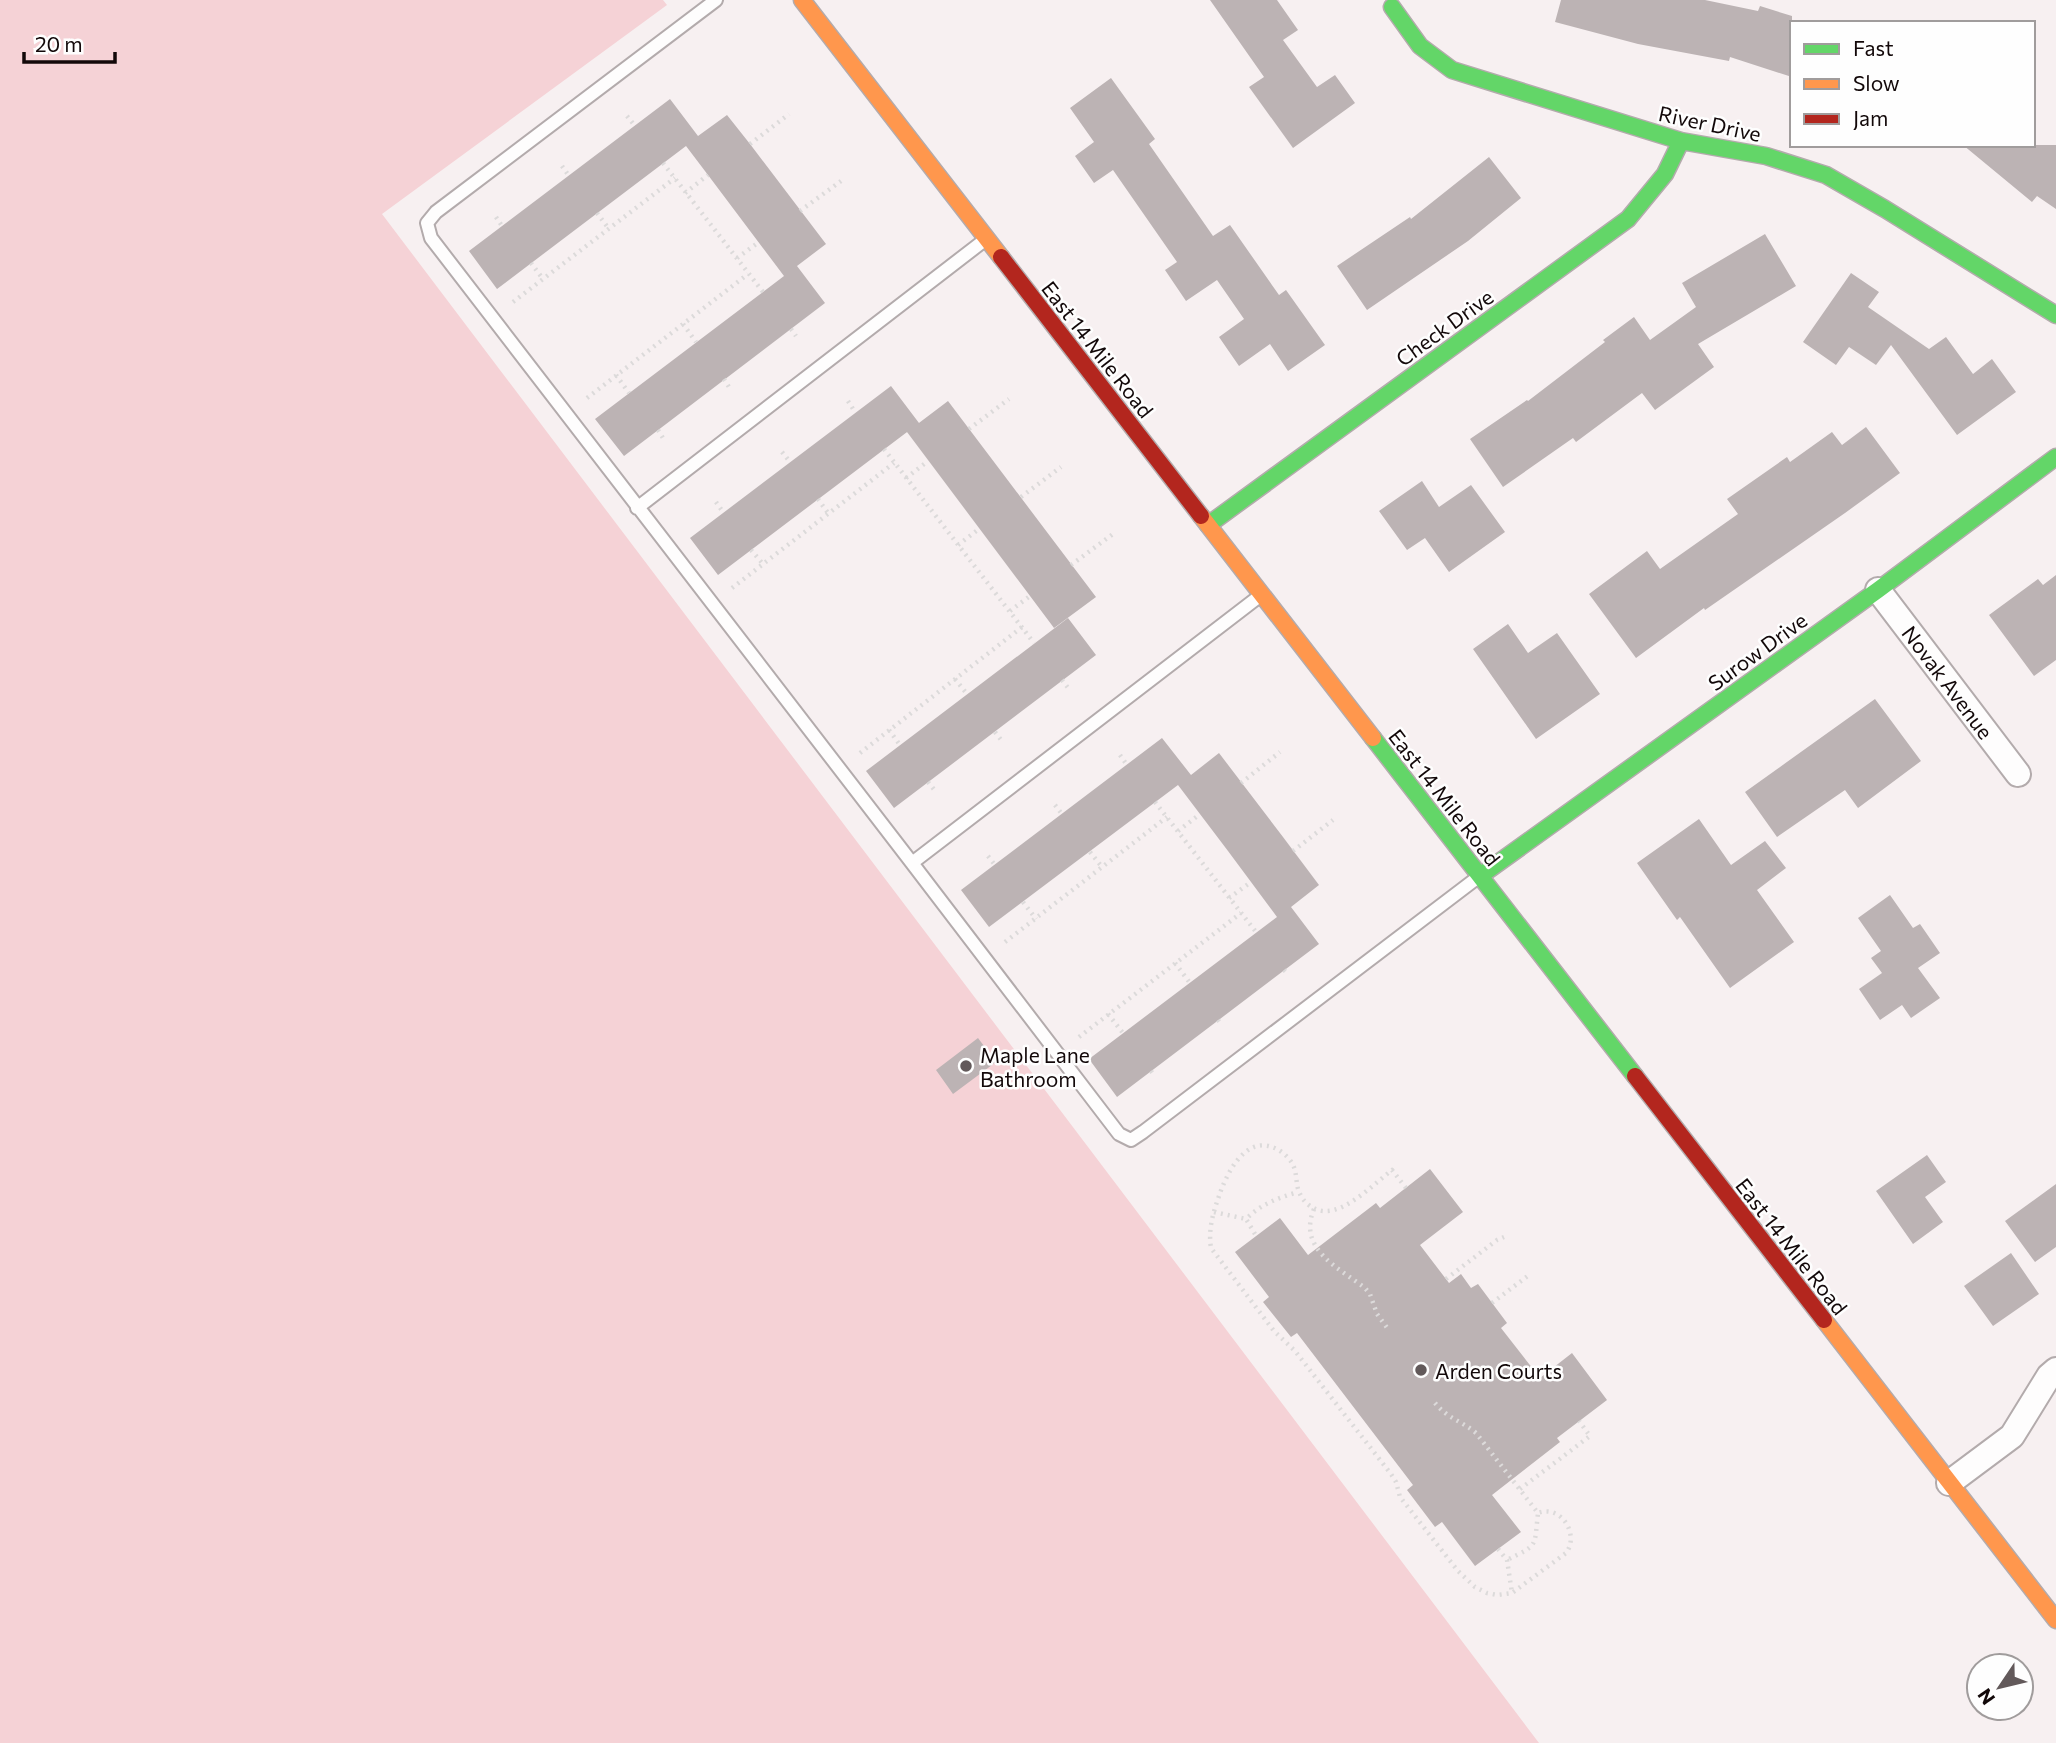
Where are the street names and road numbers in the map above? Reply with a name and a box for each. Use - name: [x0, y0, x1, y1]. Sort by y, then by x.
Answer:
- street label: River Drive: [1656, 100, 1764, 146]
- street label: East 14 Mile Road: [1037, 276, 1159, 422]
- street label: Check Drive: [1391, 283, 1497, 371]
- street label: Surow Drive: [1703, 607, 1811, 695]
- street label: Novak Avenue: [1897, 621, 1999, 743]
- street label: East 14 Mile Road: [1384, 724, 1506, 870]
- street label: East 14 Mile Road: [1731, 1173, 1853, 1319]

